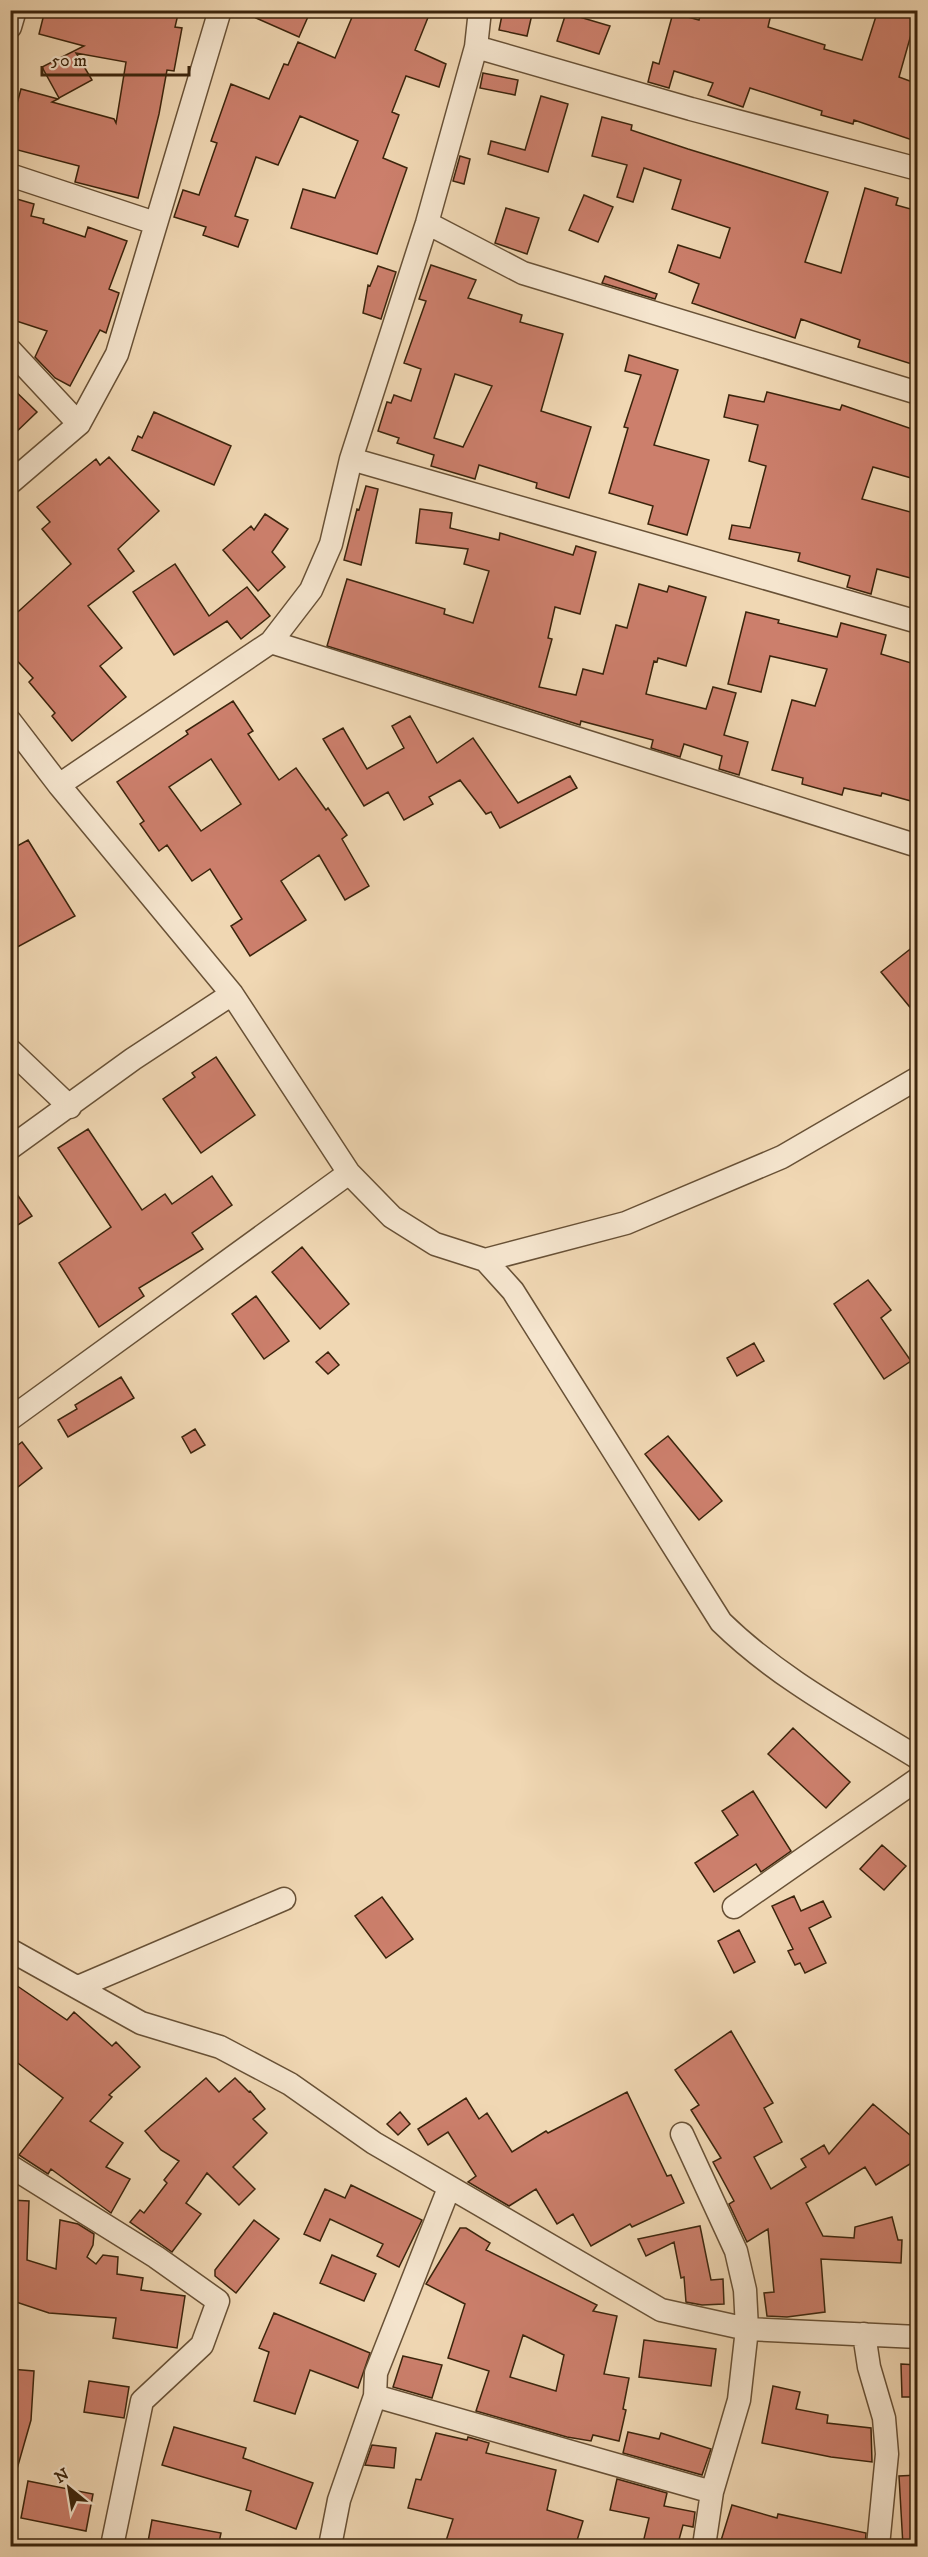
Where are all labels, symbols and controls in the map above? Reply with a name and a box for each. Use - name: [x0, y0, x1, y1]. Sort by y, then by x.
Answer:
- scale bar: [42, 39, 189, 77]
- text: 50 m: [51, 50, 87, 72]
- north arrow: [39, 2458, 99, 2518]
- text: N: [51, 2464, 73, 2488]

